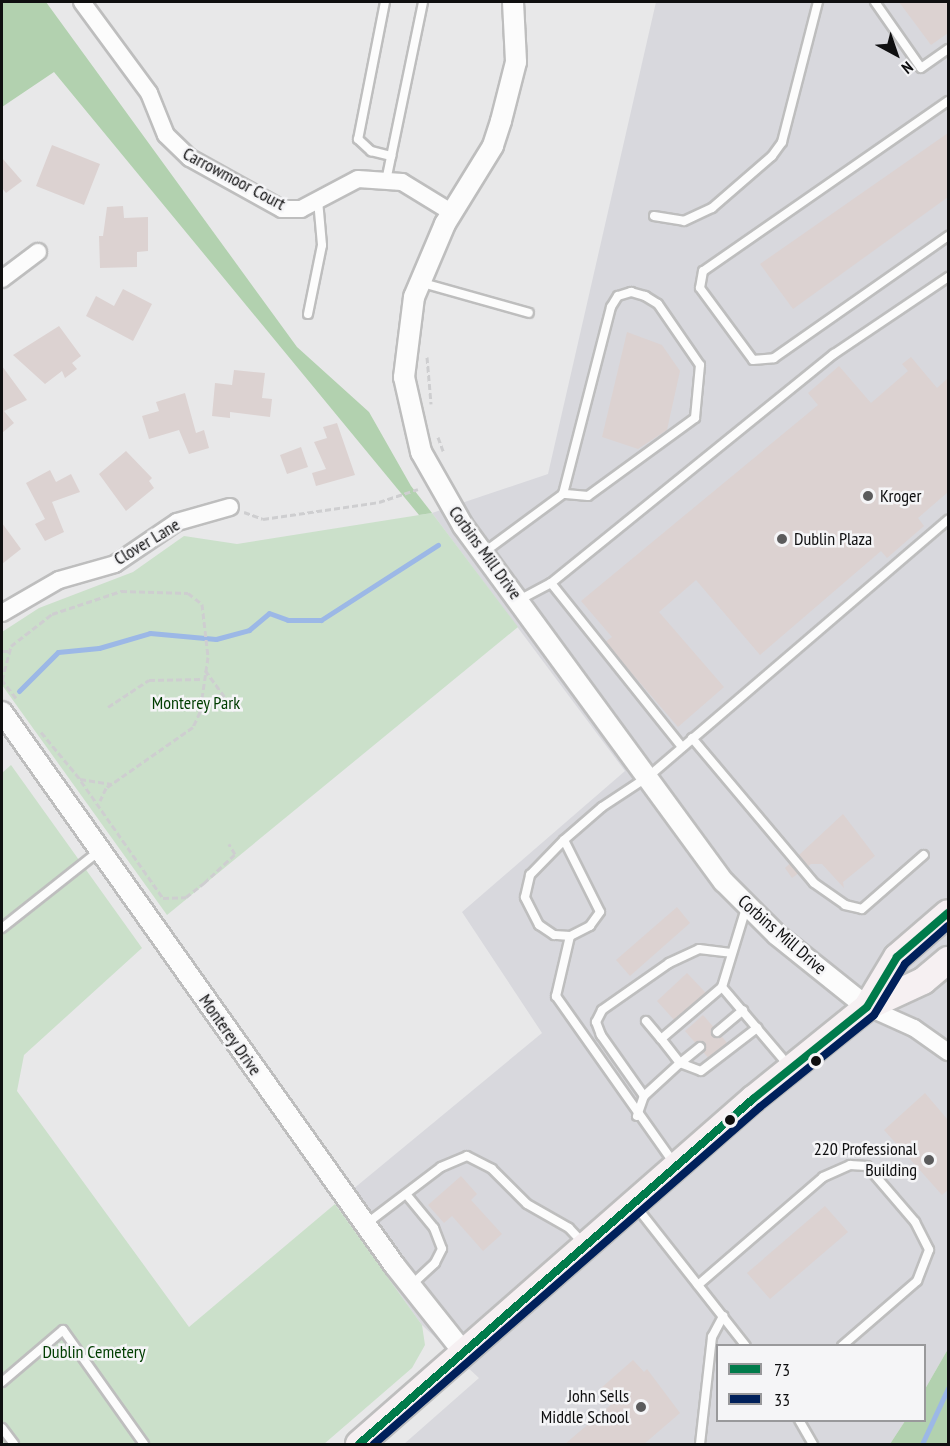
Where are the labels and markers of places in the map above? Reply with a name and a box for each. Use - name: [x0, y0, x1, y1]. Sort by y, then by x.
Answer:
- place label: Kroger: [880, 485, 921, 507]
- marker: Kroger: [861, 489, 875, 503]
- place label: Dublin Plaza: [794, 528, 872, 550]
- marker: Dublin Plaza: [775, 532, 789, 546]
- unlabelled marker: [810, 1055, 822, 1067]
- unlabelled marker: [724, 1114, 736, 1126]
- place label: 220 Professional Building: [814, 1139, 917, 1182]
- marker: 220 Professional Building: [922, 1153, 936, 1167]
- place label: John Sells Middle School: [541, 1386, 629, 1428]
- marker: John Sells Middle School: [634, 1400, 648, 1414]

